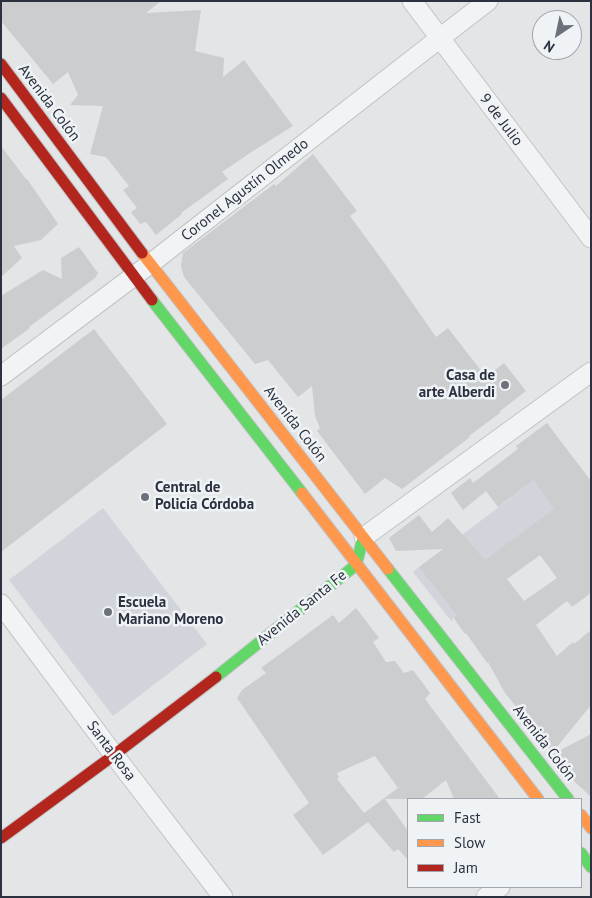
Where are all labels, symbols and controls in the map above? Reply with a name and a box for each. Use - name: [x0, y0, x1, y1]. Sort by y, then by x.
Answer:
- north arrow: [532, 10, 582, 60]
- text: N: [540, 37, 558, 57]
- street label: Avenida Colón: [14, 61, 84, 145]
- street label: 9 de Julio: [476, 90, 526, 150]
- street label: Coronel Agustín Olmedo: [178, 135, 312, 245]
- place label: Casa de arte Alberdi: [419, 367, 495, 402]
- marker: Casa de arte Alberdi: [499, 379, 511, 391]
- street label: Avenida Colón: [260, 382, 330, 466]
- place label: Central de Policía Córdoba: [155, 479, 254, 514]
- marker: Central de Policía Córdoba: [139, 491, 151, 503]
- street label: Avenida Santa Fe: [254, 566, 350, 650]
- place label: Escuela Mariano Moreno: [118, 594, 223, 629]
- marker: Escuela Mariano Moreno: [102, 606, 114, 618]
- street label: Avenida Colón: [509, 701, 579, 785]
- street label: Santa Rosa: [83, 718, 139, 784]
- legend: [407, 798, 582, 888]
- text: Fast: [454, 808, 481, 827]
- text: Slow: [454, 833, 485, 852]
- text: Jam: [454, 858, 478, 877]

